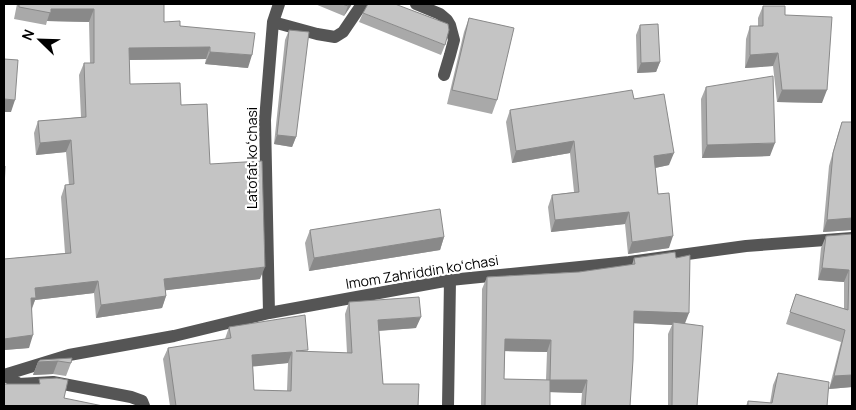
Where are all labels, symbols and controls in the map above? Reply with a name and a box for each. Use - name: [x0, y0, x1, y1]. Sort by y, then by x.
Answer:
- north arrow: [15, 15, 65, 65]
- text: N: [17, 26, 38, 43]
- street label: Latofat koʻchasi: [242, 107, 261, 209]
- street label: Imom Zahriddin koʻchasi: [344, 250, 500, 293]

